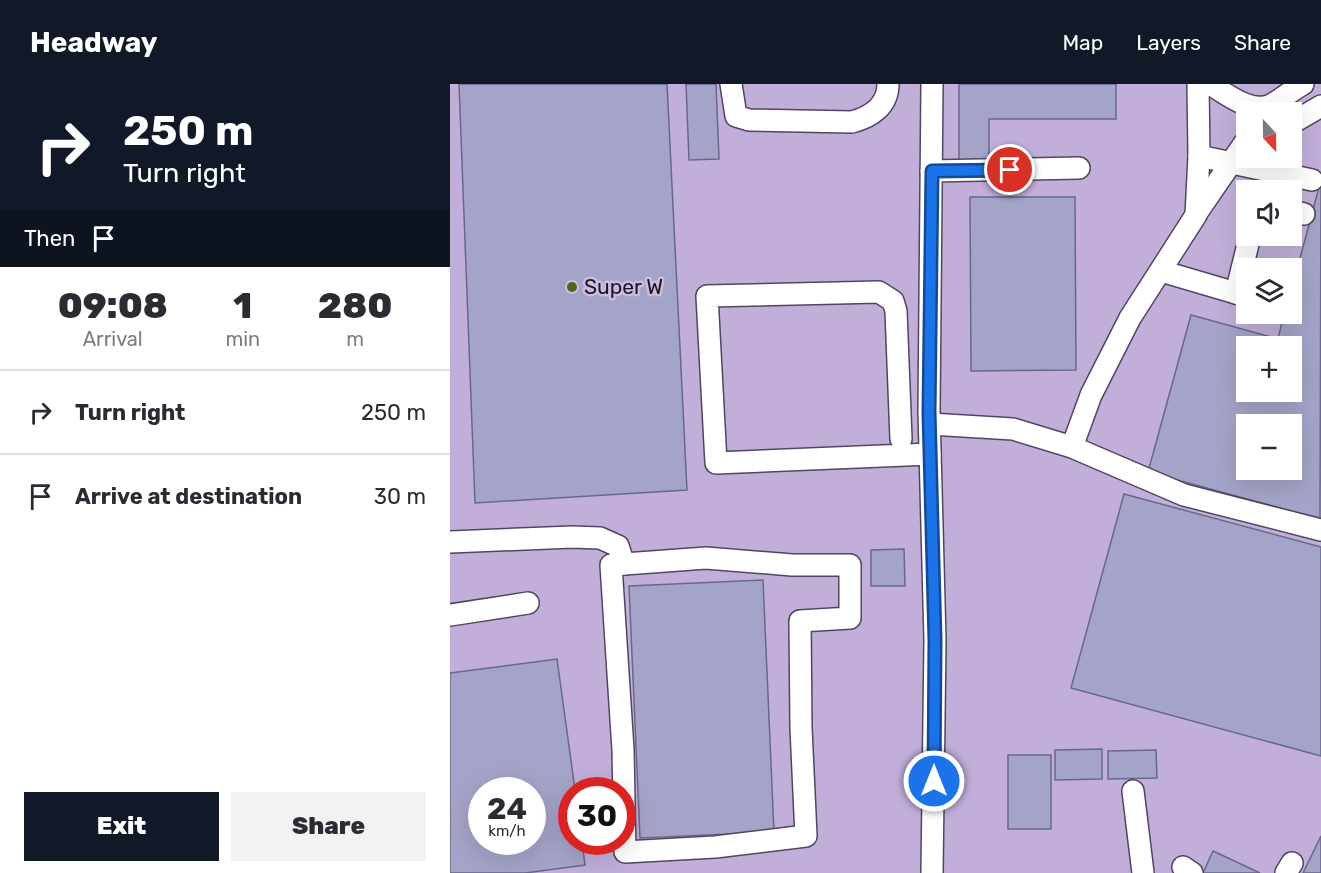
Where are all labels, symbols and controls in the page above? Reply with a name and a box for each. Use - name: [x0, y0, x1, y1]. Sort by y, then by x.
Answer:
- text: Headway: [30, 26, 157, 59]
- text: Map: [1062, 30, 1103, 55]
- text: Layers: [1136, 30, 1201, 55]
- text: Share: [1234, 30, 1291, 55]
- north arrow: [1236, 102, 1302, 168]
- map controls: [1236, 102, 1302, 480]
- text: 250 m: [123, 106, 253, 156]
- icon: right: [24, 108, 102, 186]
- pin: [984, 144, 1035, 195]
- icon: arrive: [993, 153, 1026, 186]
- text: Turn right: [123, 157, 246, 189]
- button: sound: [1236, 180, 1302, 246]
- icon: arrive: [87, 222, 120, 255]
- text: Then: [24, 225, 75, 252]
- button: layers: [1236, 258, 1302, 324]
- place label: Super W: [584, 274, 663, 299]
- marker: Super W: [565, 280, 579, 294]
- text: 09:08: [58, 284, 168, 327]
- text: 1: [233, 284, 252, 327]
- text: 280: [318, 284, 392, 327]
- text: Arrival: [83, 327, 143, 351]
- text: min: [225, 327, 260, 351]
- text: m: [346, 327, 364, 351]
- button: +: [1236, 336, 1302, 402]
- icon: right: [24, 396, 57, 429]
- text: Turn right: [75, 399, 185, 426]
- text: 250 m: [361, 399, 426, 426]
- button: −: [1236, 414, 1302, 480]
- icon: arrive: [24, 480, 57, 513]
- text: Arrive at destination: [75, 483, 302, 510]
- text: 30 m: [374, 483, 426, 510]
- position arrow: [902, 749, 966, 813]
- speed limit sign: 30: [558, 777, 636, 855]
- text: 24: [487, 791, 527, 827]
- button: Exit: [24, 792, 219, 861]
- button: Share: [231, 792, 426, 861]
- text: km/h: [488, 822, 526, 840]

